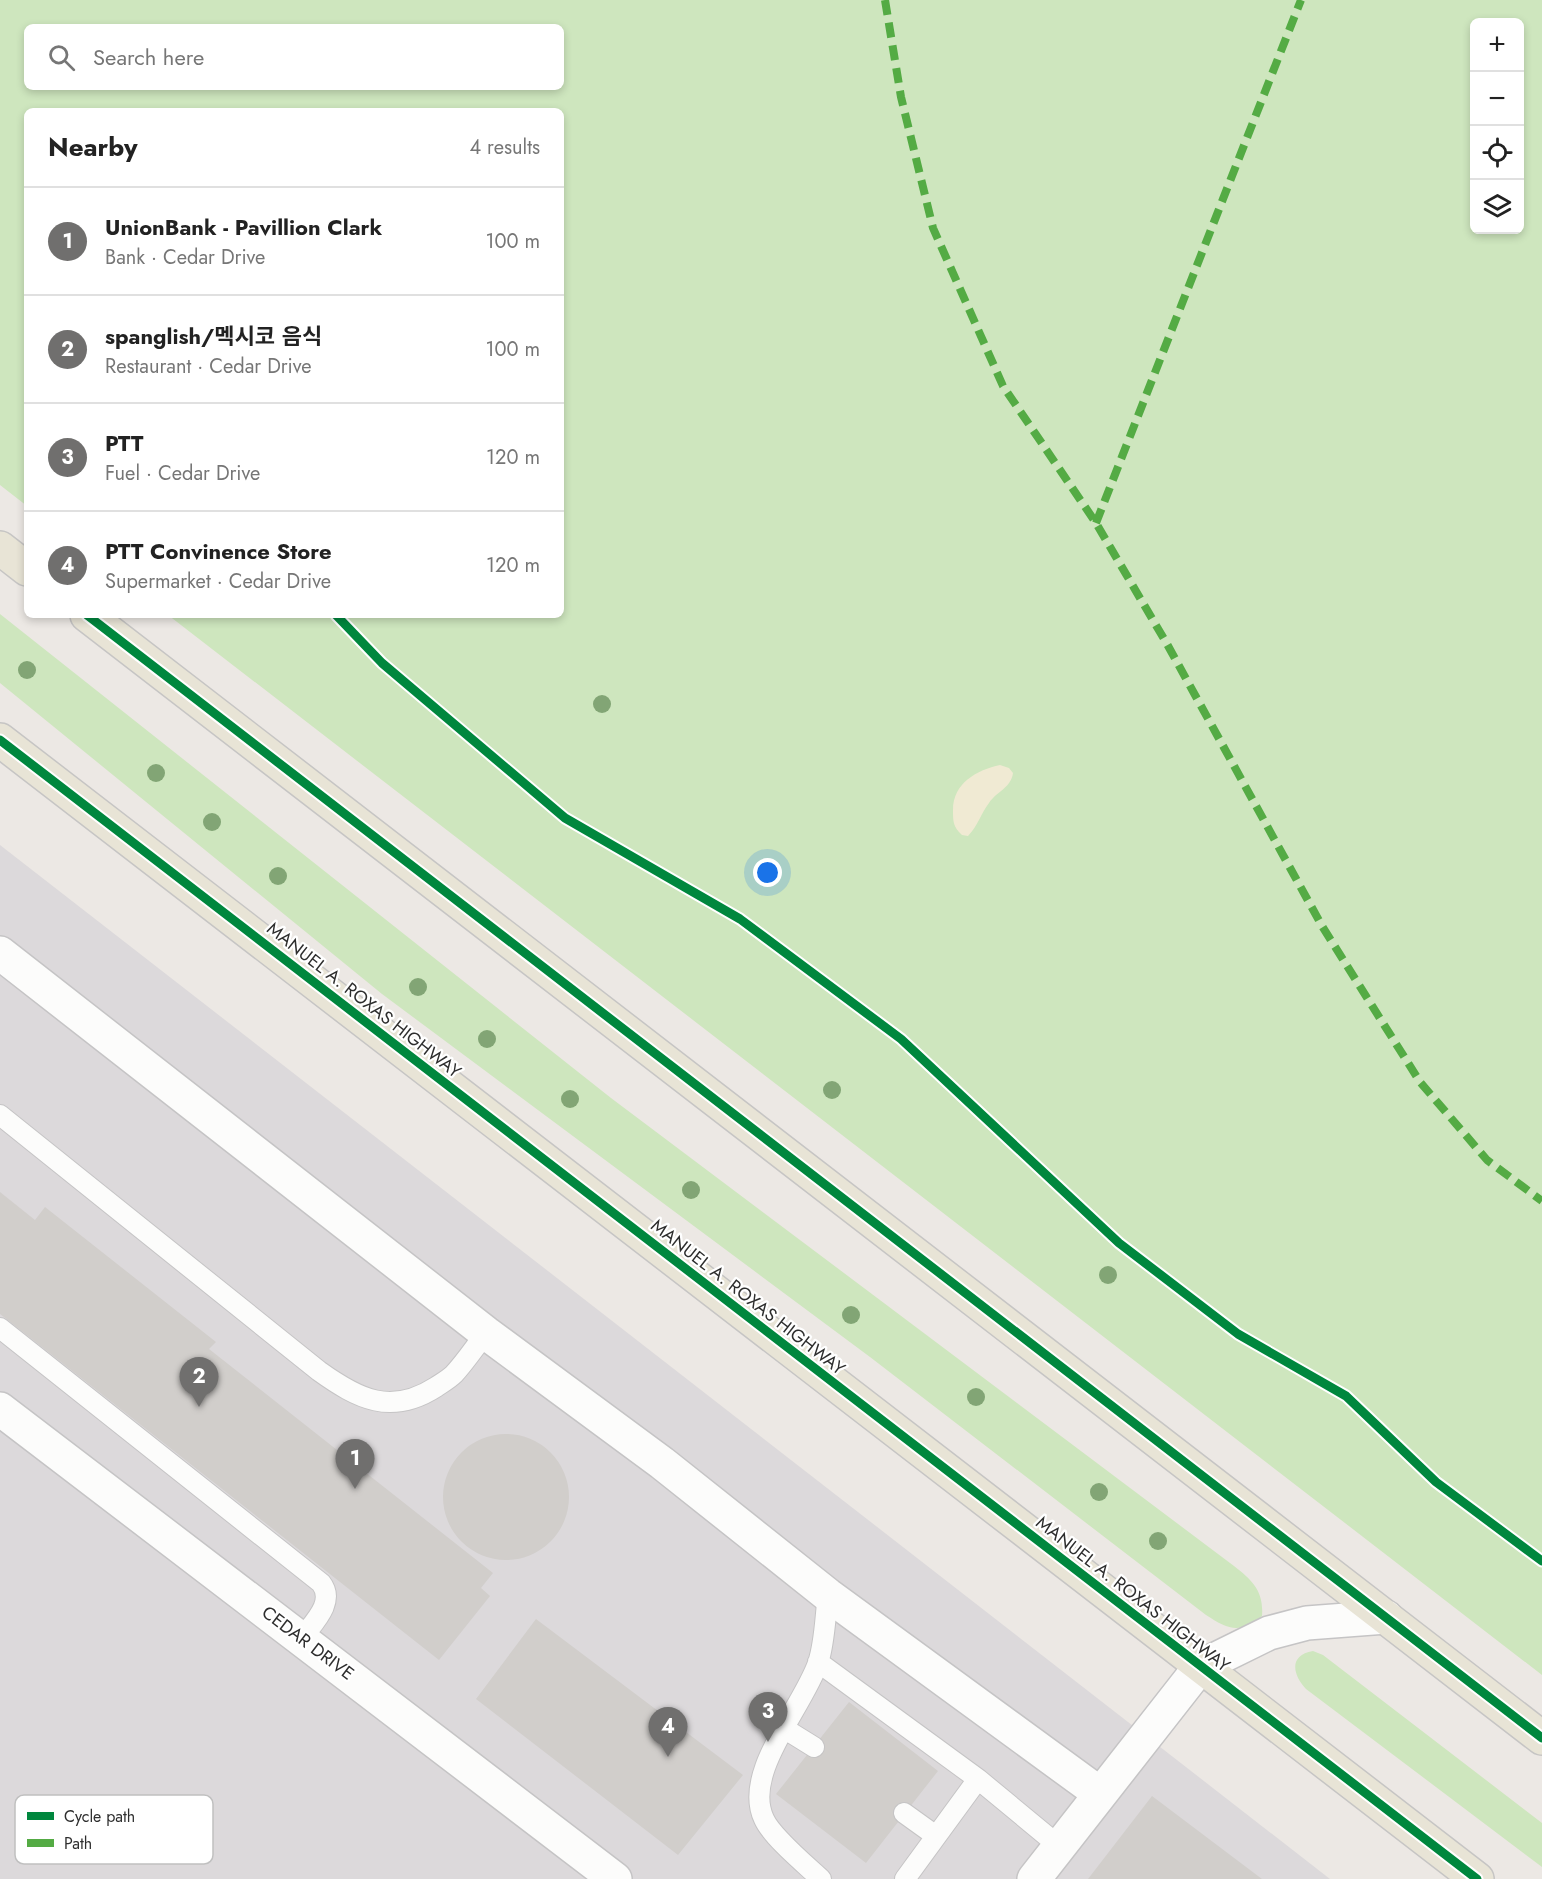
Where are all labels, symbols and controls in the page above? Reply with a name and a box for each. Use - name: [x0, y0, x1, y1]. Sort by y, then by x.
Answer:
- map controls: [1470, 18, 1524, 234]
- button: +: [1470, 18, 1524, 72]
- search box: [24, 24, 564, 90]
- icon: search: [45, 41, 78, 74]
- text: Search here: [93, 41, 204, 73]
- button: −: [1470, 72, 1524, 126]
- button: locate: [1470, 126, 1524, 180]
- text: Nearby: [48, 128, 137, 166]
- text: 4 results: [469, 133, 540, 162]
- button: layers: [1470, 180, 1524, 234]
- text: UnionBank - Pavillion Clark: [105, 211, 382, 243]
- text: 1: [62, 227, 73, 256]
- text: 100 m: [485, 227, 540, 256]
- text: Bank · Cedar Drive: [105, 243, 265, 272]
- text: spanglish/멕시코 음식: [105, 320, 322, 352]
- text: 2: [61, 335, 74, 364]
- text: 100 m: [485, 335, 540, 364]
- text: Restaurant · Cedar Drive: [105, 352, 312, 381]
- text: PTT: [105, 427, 143, 459]
- text: 3: [61, 443, 74, 472]
- text: 120 m: [486, 443, 540, 472]
- text: Fuel · Cedar Drive: [105, 459, 260, 488]
- text: PTT Convinence Store: [105, 535, 332, 567]
- text: 4: [61, 551, 74, 580]
- text: 120 m: [486, 551, 540, 580]
- text: Supermarket · Cedar Drive: [105, 567, 331, 596]
- your location: [753, 858, 782, 887]
- street label: MANUEL A. ROXAS HIGHWAY: [261, 916, 467, 1085]
- street label: MANUEL A. ROXAS HIGHWAY: [645, 1213, 851, 1382]
- pin: 2: [180, 1358, 218, 1407]
- pin: 1: [336, 1440, 374, 1489]
- street label: MANUEL A. ROXAS HIGHWAY: [1030, 1510, 1236, 1679]
- street label: CEDAR DRIVE: [256, 1600, 360, 1686]
- pin: 3: [748, 1692, 788, 1742]
- pin: 4: [648, 1708, 688, 1757]
- legend: [15, 1795, 213, 1864]
- text: Cycle path: [64, 1805, 135, 1828]
- text: Path: [64, 1832, 92, 1855]

